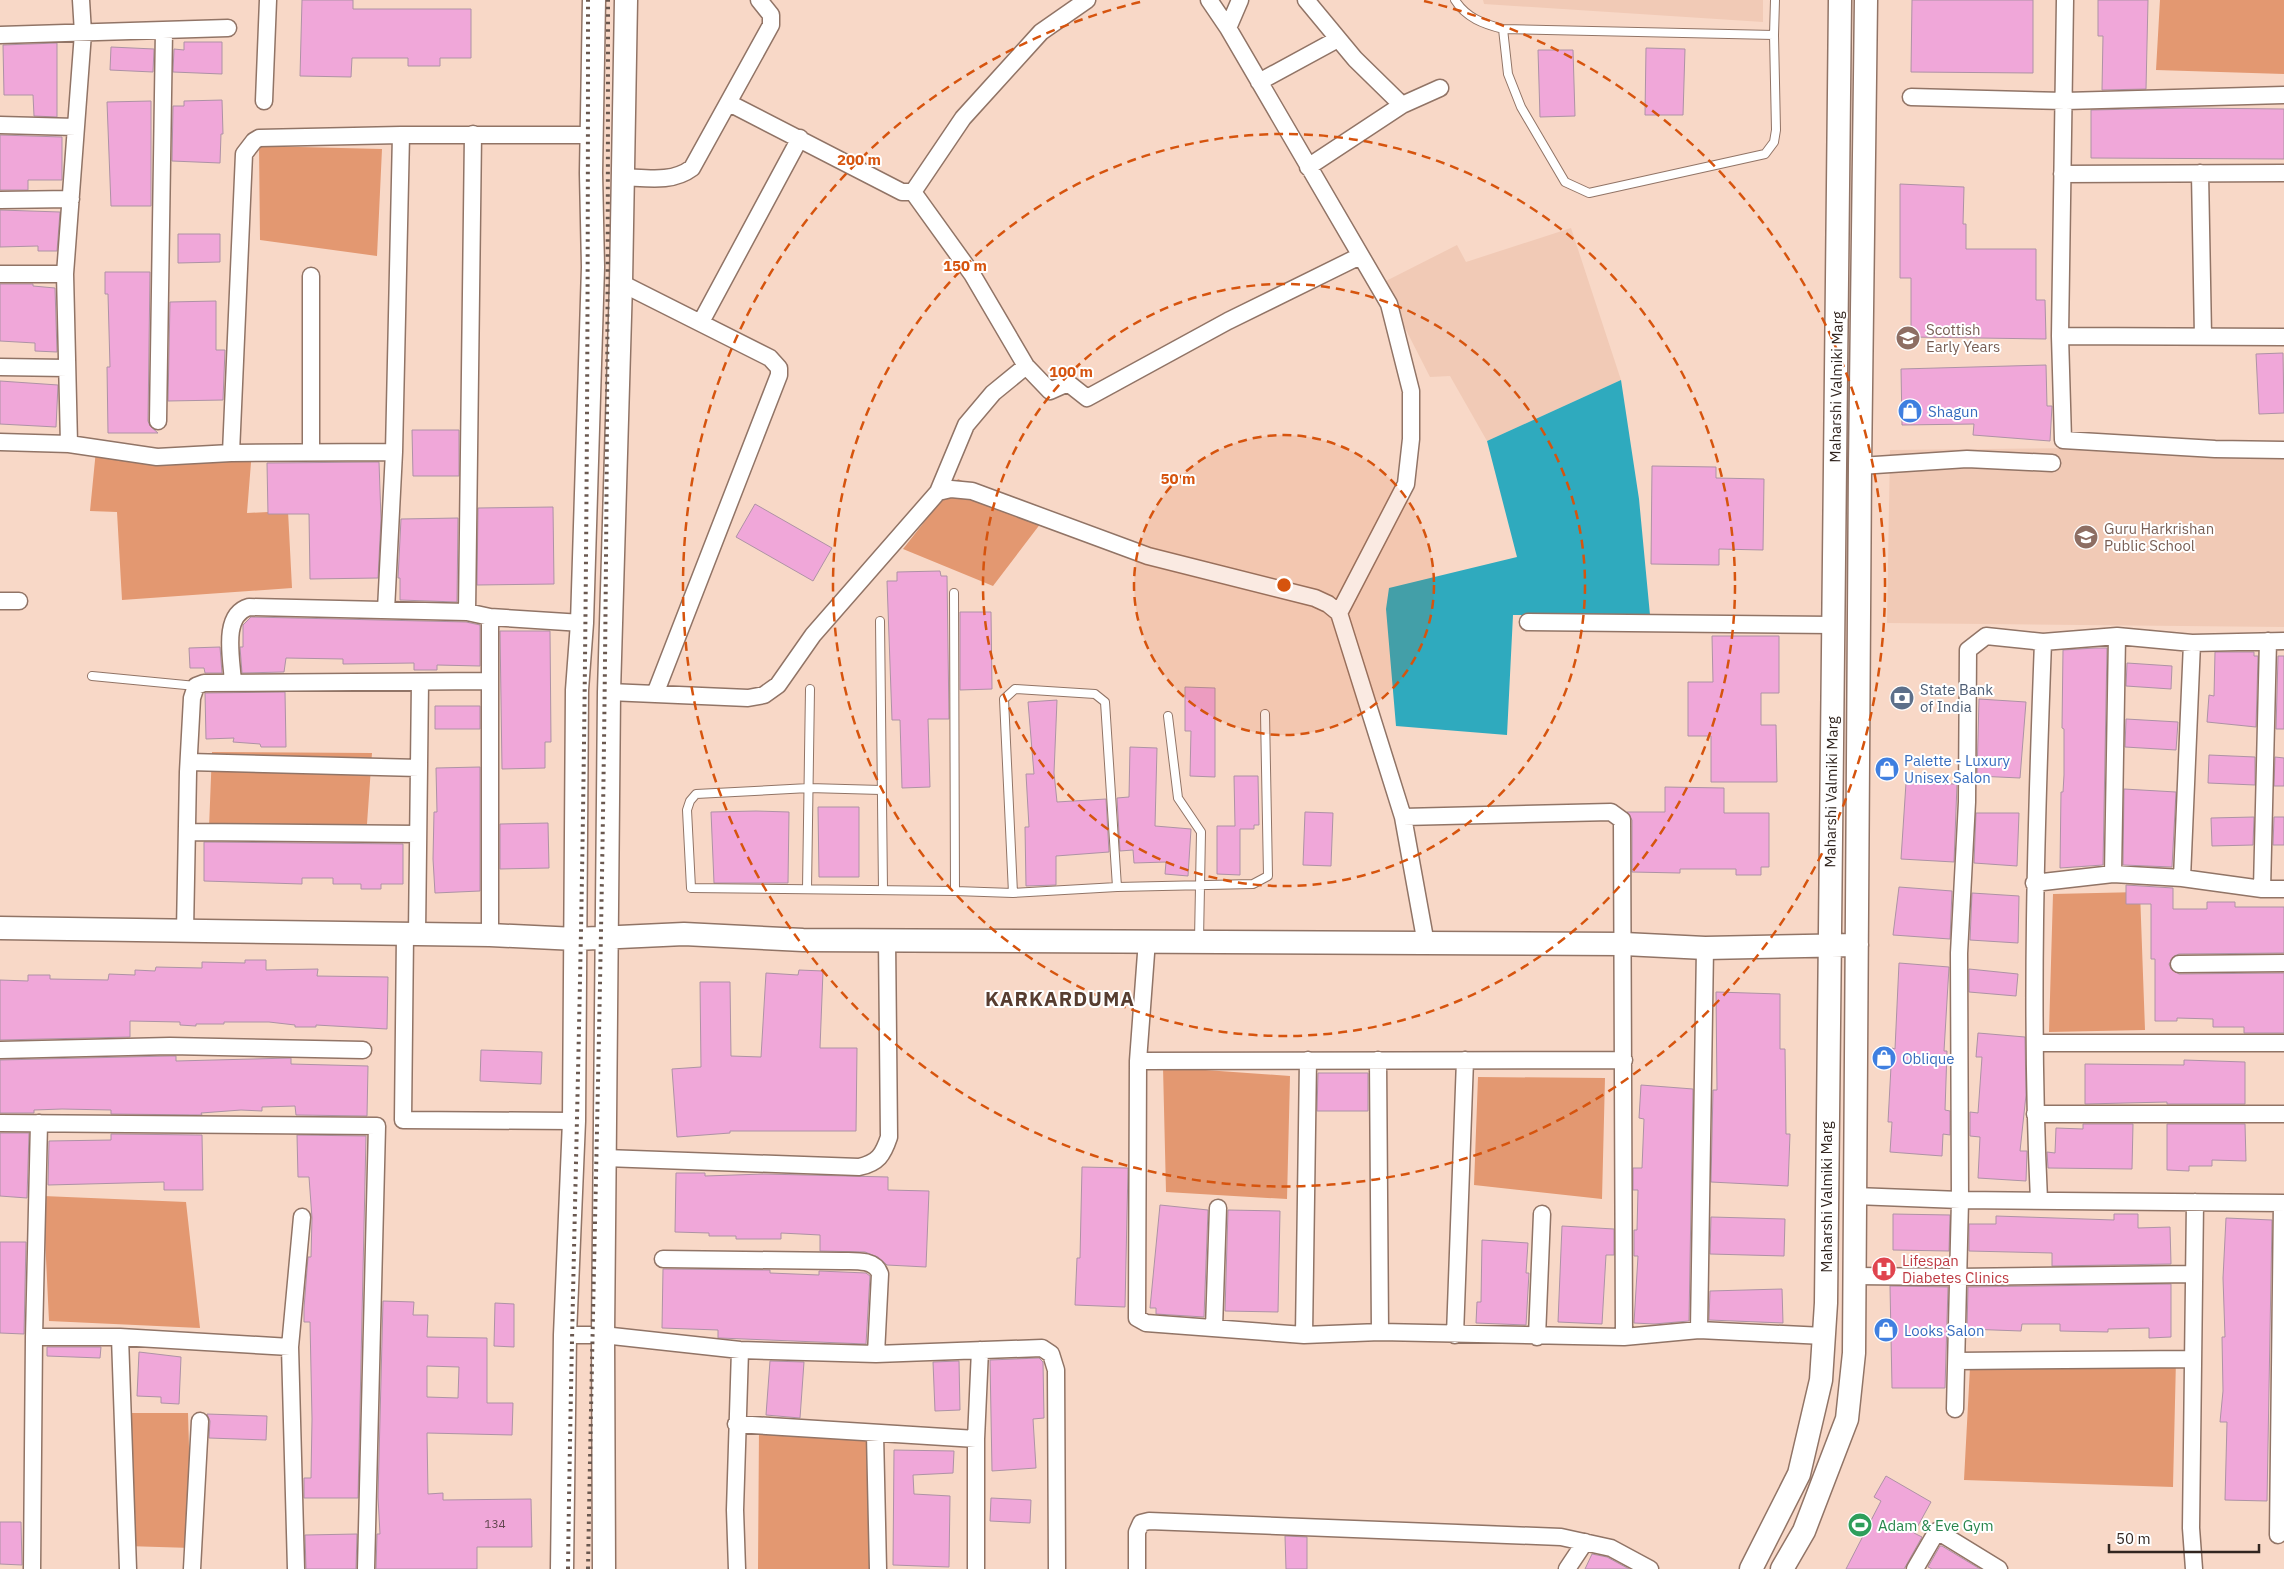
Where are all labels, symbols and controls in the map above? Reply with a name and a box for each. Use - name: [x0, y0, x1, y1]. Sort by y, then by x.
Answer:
- text: 200 m: [837, 150, 881, 169]
- text: 150 m: [943, 256, 987, 275]
- street label: Maharshi Valmiki Marg: [1825, 311, 1847, 463]
- place label: Scottish Early Years: [1926, 320, 2000, 356]
- school or university icon: Scottish Early Years: [1895, 325, 1921, 351]
- text: 100 m: [1049, 362, 1093, 381]
- shop icon: Shagun: [1897, 398, 1923, 424]
- place label: Shagun: [1928, 402, 1978, 421]
- text: 50 m: [1161, 469, 1195, 488]
- place label: Guru Harkrishan Public School: [2104, 519, 2214, 555]
- school or university icon: Guru Harkrishan Public School: [2073, 524, 2099, 550]
- centre of rings: [1275, 576, 1293, 594]
- place label: State Bank of India: [1920, 680, 1993, 716]
- bank icon: State Bank of India: [1889, 685, 1915, 711]
- street label: Maharshi Valmiki Marg: [1820, 716, 1842, 868]
- place label: Palette - Luxury Unisex Salon: [1904, 751, 2011, 787]
- shop icon: Palette - Luxury Unisex Salon: [1874, 756, 1900, 782]
- district label: KARKARDUMA: [985, 985, 1135, 1012]
- shop icon: Oblique: [1871, 1045, 1897, 1071]
- place label: Oblique: [1902, 1049, 1955, 1068]
- street label: Maharshi Valmiki Marg: [1817, 1121, 1836, 1273]
- place label: Lifespan Diabetes Clinics: [1902, 1251, 2009, 1287]
- hospital icon: Lifespan Diabetes Clinics: [1871, 1256, 1897, 1282]
- shop icon: Looks Salon: [1873, 1317, 1899, 1343]
- place label: Looks Salon: [1904, 1321, 1985, 1340]
- sports icon: Adam & Eve Gym: [1847, 1512, 1873, 1538]
- house number: 134: [484, 1516, 506, 1531]
- place label: Adam & Eve Gym: [1878, 1516, 1994, 1535]
- scale bar: [2109, 1522, 2259, 1554]
- text: 50 m: [2116, 1529, 2151, 1548]

